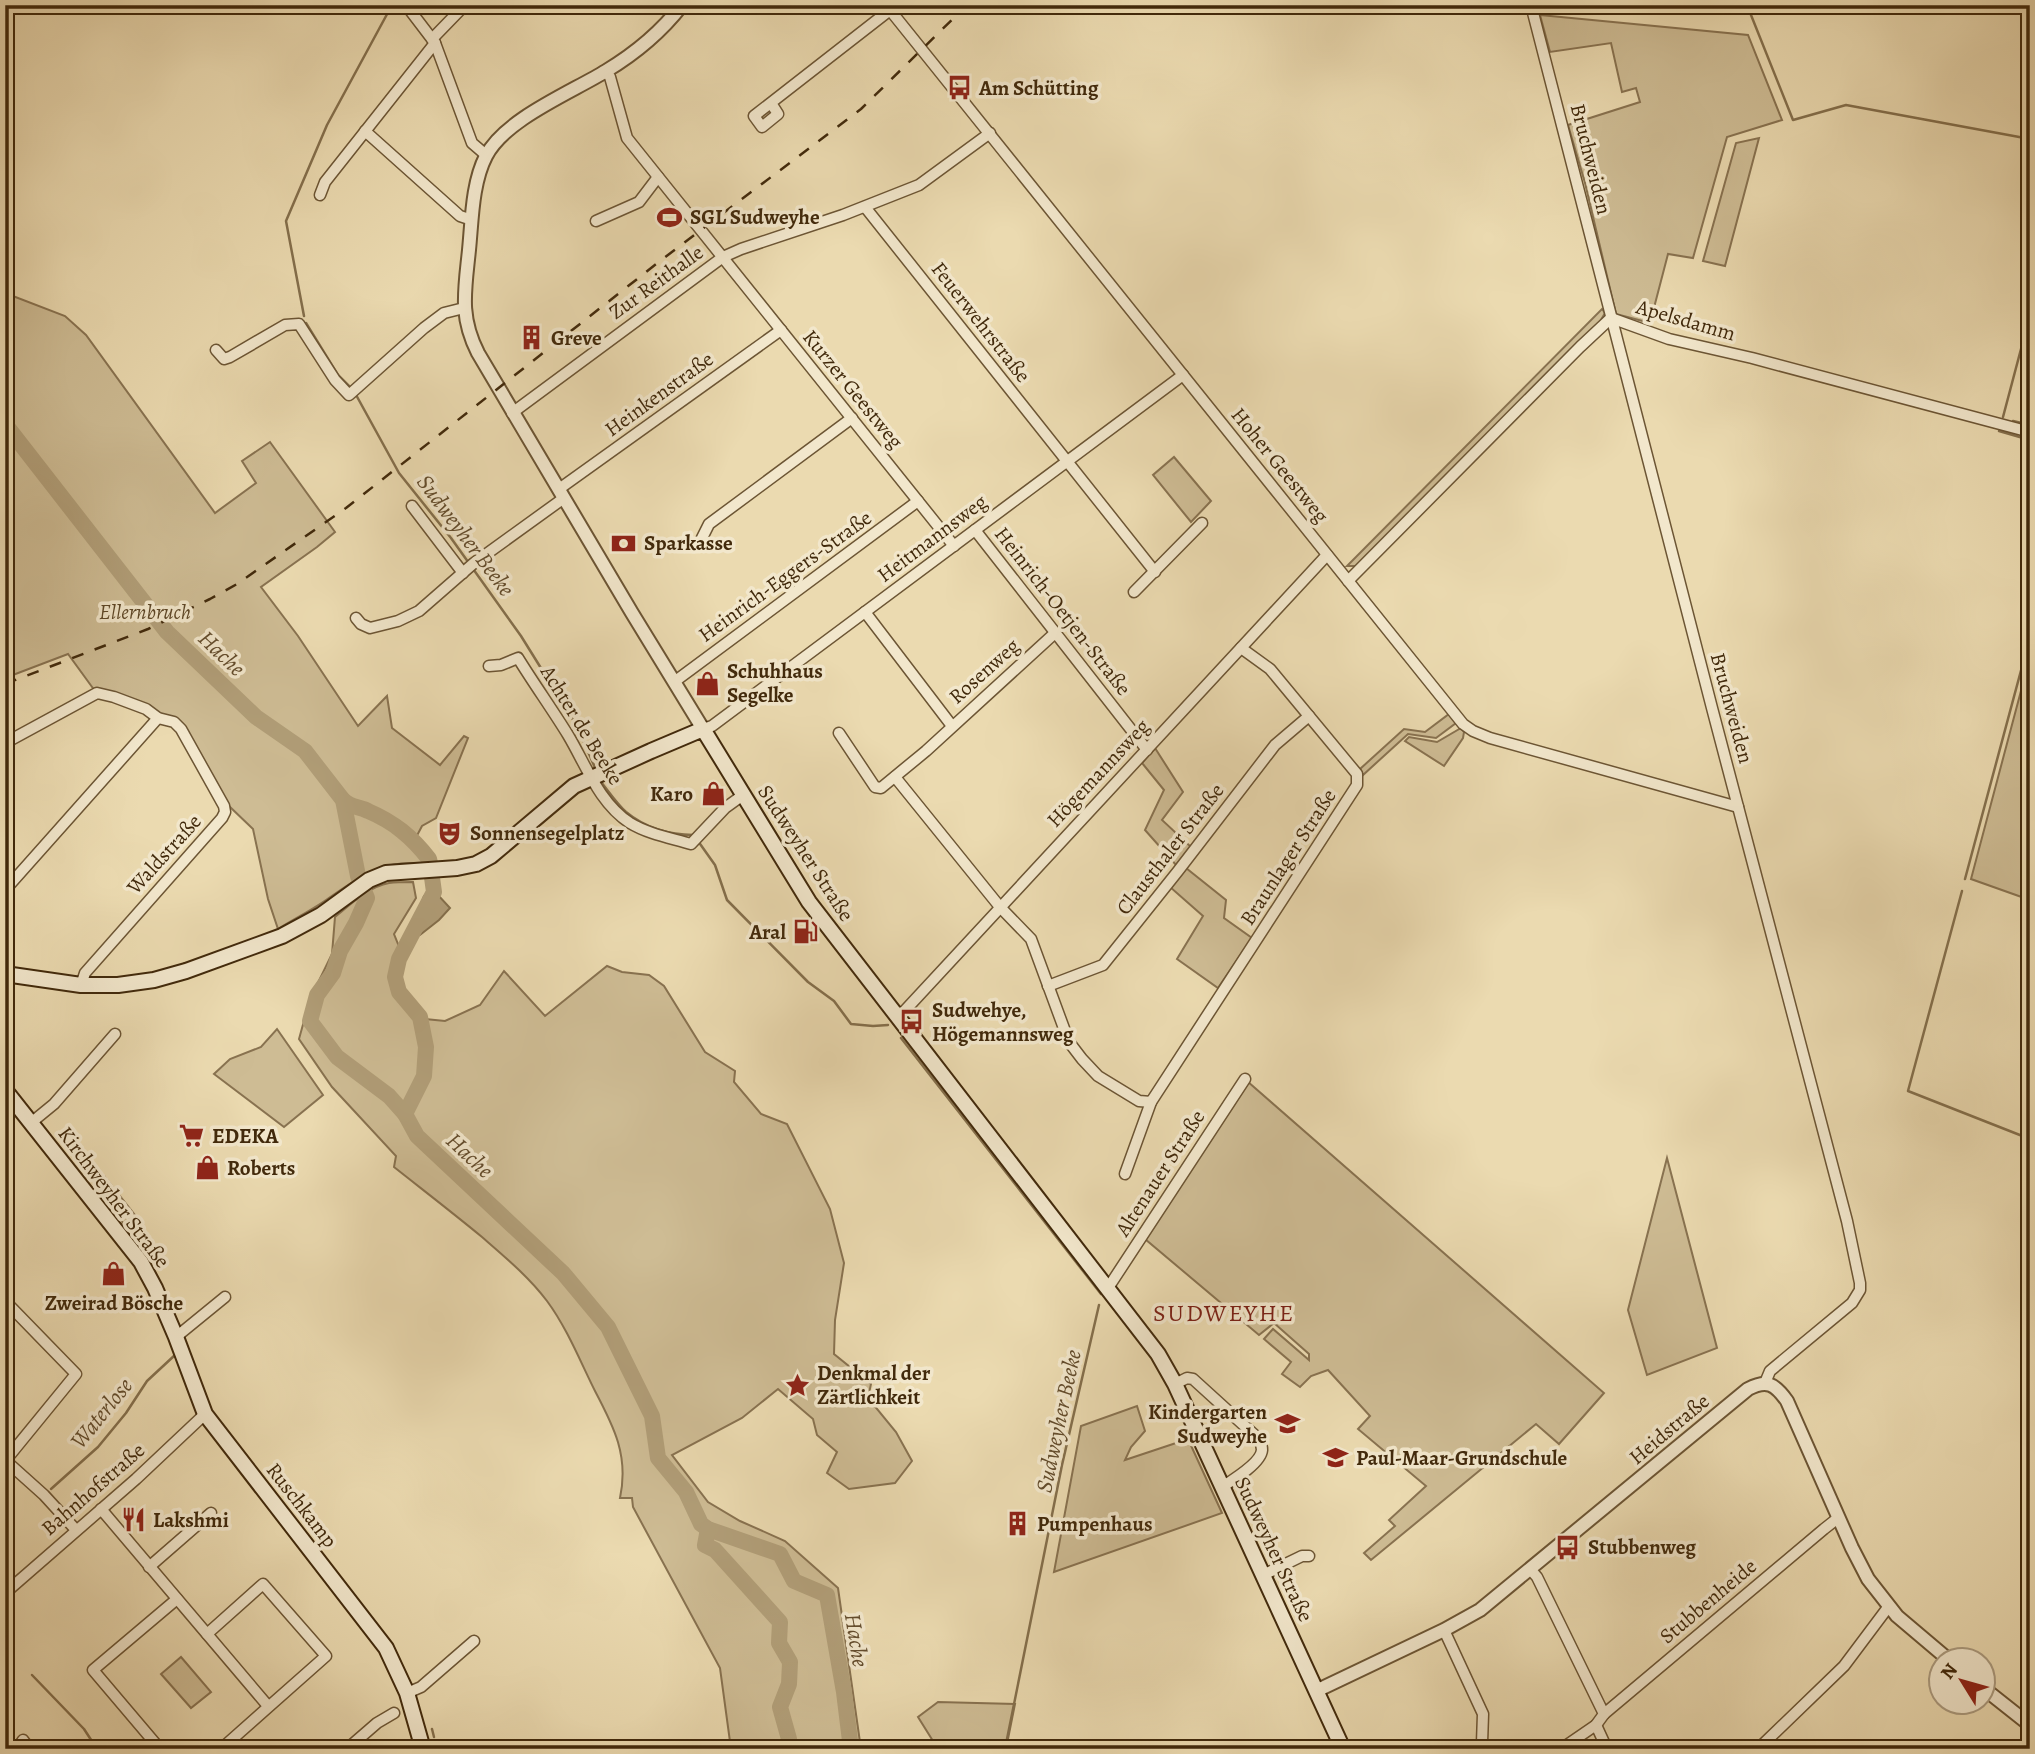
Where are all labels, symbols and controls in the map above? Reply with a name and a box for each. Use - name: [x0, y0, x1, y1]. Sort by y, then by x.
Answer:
- bus stop icon: Am Schütting: [945, 74, 973, 102]
- place label: Am Schütting: [978, 74, 1099, 102]
- street label: Bruchweiden: [1564, 101, 1618, 217]
- sports icon: SGL Sudweyhe: [656, 203, 684, 231]
- place label: SGL Sudweyhe: [690, 203, 820, 231]
- street label: Zur Reithalle: [603, 238, 709, 326]
- street label: Feuerwehrstraße: [925, 256, 1037, 388]
- street label: Apelsdamm: [1632, 292, 1739, 348]
- building icon: Greve: [517, 324, 545, 352]
- place label: Greve: [551, 324, 602, 352]
- street label: Kurzer Geestweg: [796, 324, 910, 455]
- street label: Heinkenstraße: [599, 345, 719, 443]
- street label: Hoher Geestweg: [1225, 402, 1335, 529]
- water label: Sudweyher Beeke: [410, 468, 522, 603]
- street label: Heitmannsweg: [871, 487, 993, 588]
- street label: Heinrich-Eggers-Straße: [693, 504, 877, 648]
- street label: Heinrich-Oetjen-Straße: [988, 521, 1138, 701]
- bank icon: Sparkasse: [610, 529, 638, 557]
- place label: Sparkasse: [644, 529, 733, 557]
- park label: Ellernbruch: [99, 598, 191, 626]
- water label: Hache: [191, 623, 252, 683]
- street label: Rosenweg: [943, 632, 1026, 710]
- street label: Bruchweiden: [1704, 650, 1760, 766]
- place label: Schuhhaus Segelke: [727, 657, 823, 709]
- street label: Achter de Beeke: [534, 659, 630, 790]
- shop icon: Schuhhaus Segelke: [693, 669, 721, 697]
- street label: Högemannsweg: [1040, 712, 1156, 833]
- street label: Clausthaler Straße: [1110, 777, 1230, 921]
- street label: Sudweyher Straße: [751, 779, 861, 927]
- place label: Karo: [650, 780, 693, 808]
- shop icon: Karo: [699, 780, 727, 808]
- street label: Braunlager Straße: [1233, 783, 1343, 931]
- street label: Waldstraße: [120, 808, 207, 901]
- theatre icon: Sonnensegelplatz: [436, 819, 464, 847]
- place label: Sonnensegelplatz: [470, 819, 625, 847]
- place label: Aral: [748, 918, 786, 946]
- fuel station icon: Aral: [792, 918, 820, 946]
- place label: Sudwehye, Högemannsweg: [932, 996, 1074, 1048]
- bus stop icon: Sudwehye, Högemannsweg: [898, 1008, 926, 1036]
- street label: Altenauer Straße: [1108, 1105, 1211, 1242]
- street label: Kirchweyher Straße: [52, 1121, 176, 1273]
- supermarket icon: EDEKA: [178, 1122, 206, 1150]
- place label: EDEKA: [212, 1122, 279, 1150]
- water label: Hache: [439, 1126, 500, 1185]
- shop icon: Roberts: [193, 1154, 221, 1182]
- place label: Roberts: [227, 1154, 295, 1182]
- shop icon: Zweirad Bösche: [100, 1260, 128, 1288]
- place label: Zweirad Bösche: [45, 1289, 184, 1317]
- district label: SUDWEYHE: [1153, 1297, 1295, 1329]
- water label: Sudweyher Beeke: [1028, 1347, 1089, 1495]
- place label: Denkmal der Zärtlichkeit: [817, 1359, 931, 1411]
- water label: Waterlose: [63, 1371, 140, 1455]
- place icon: Denkmal der Zärtlichkeit: [783, 1371, 811, 1399]
- street label: Heidstraße: [1623, 1387, 1715, 1471]
- place label: Kindergarten Sudweyhe: [1148, 1398, 1267, 1450]
- school or university icon: Kindergarten Sudweyhe: [1273, 1410, 1301, 1438]
- street label: Bahnhofstraße: [35, 1436, 151, 1542]
- school or university icon: Paul-Maar-Grundschule: [1322, 1444, 1350, 1472]
- place label: Paul-Maar-Grundschule: [1356, 1444, 1567, 1472]
- street label: Ruschkamp: [260, 1457, 344, 1553]
- street label: Sudweyher Straße: [1228, 1472, 1320, 1626]
- restaurant icon: Lakshmi: [119, 1506, 147, 1534]
- place label: Lakshmi: [153, 1506, 229, 1534]
- building icon: Pumpenhaus: [1003, 1510, 1031, 1538]
- place label: Pumpenhaus: [1037, 1510, 1153, 1538]
- bus stop icon: Stubbenweg: [1554, 1533, 1582, 1561]
- place label: Stubbenweg: [1588, 1533, 1696, 1561]
- street label: Stubbenheide: [1653, 1552, 1763, 1650]
- water label: Hache: [837, 1611, 876, 1669]
- north arrow: [1926, 1646, 1996, 1716]
- text: N: [1935, 1658, 1964, 1685]

